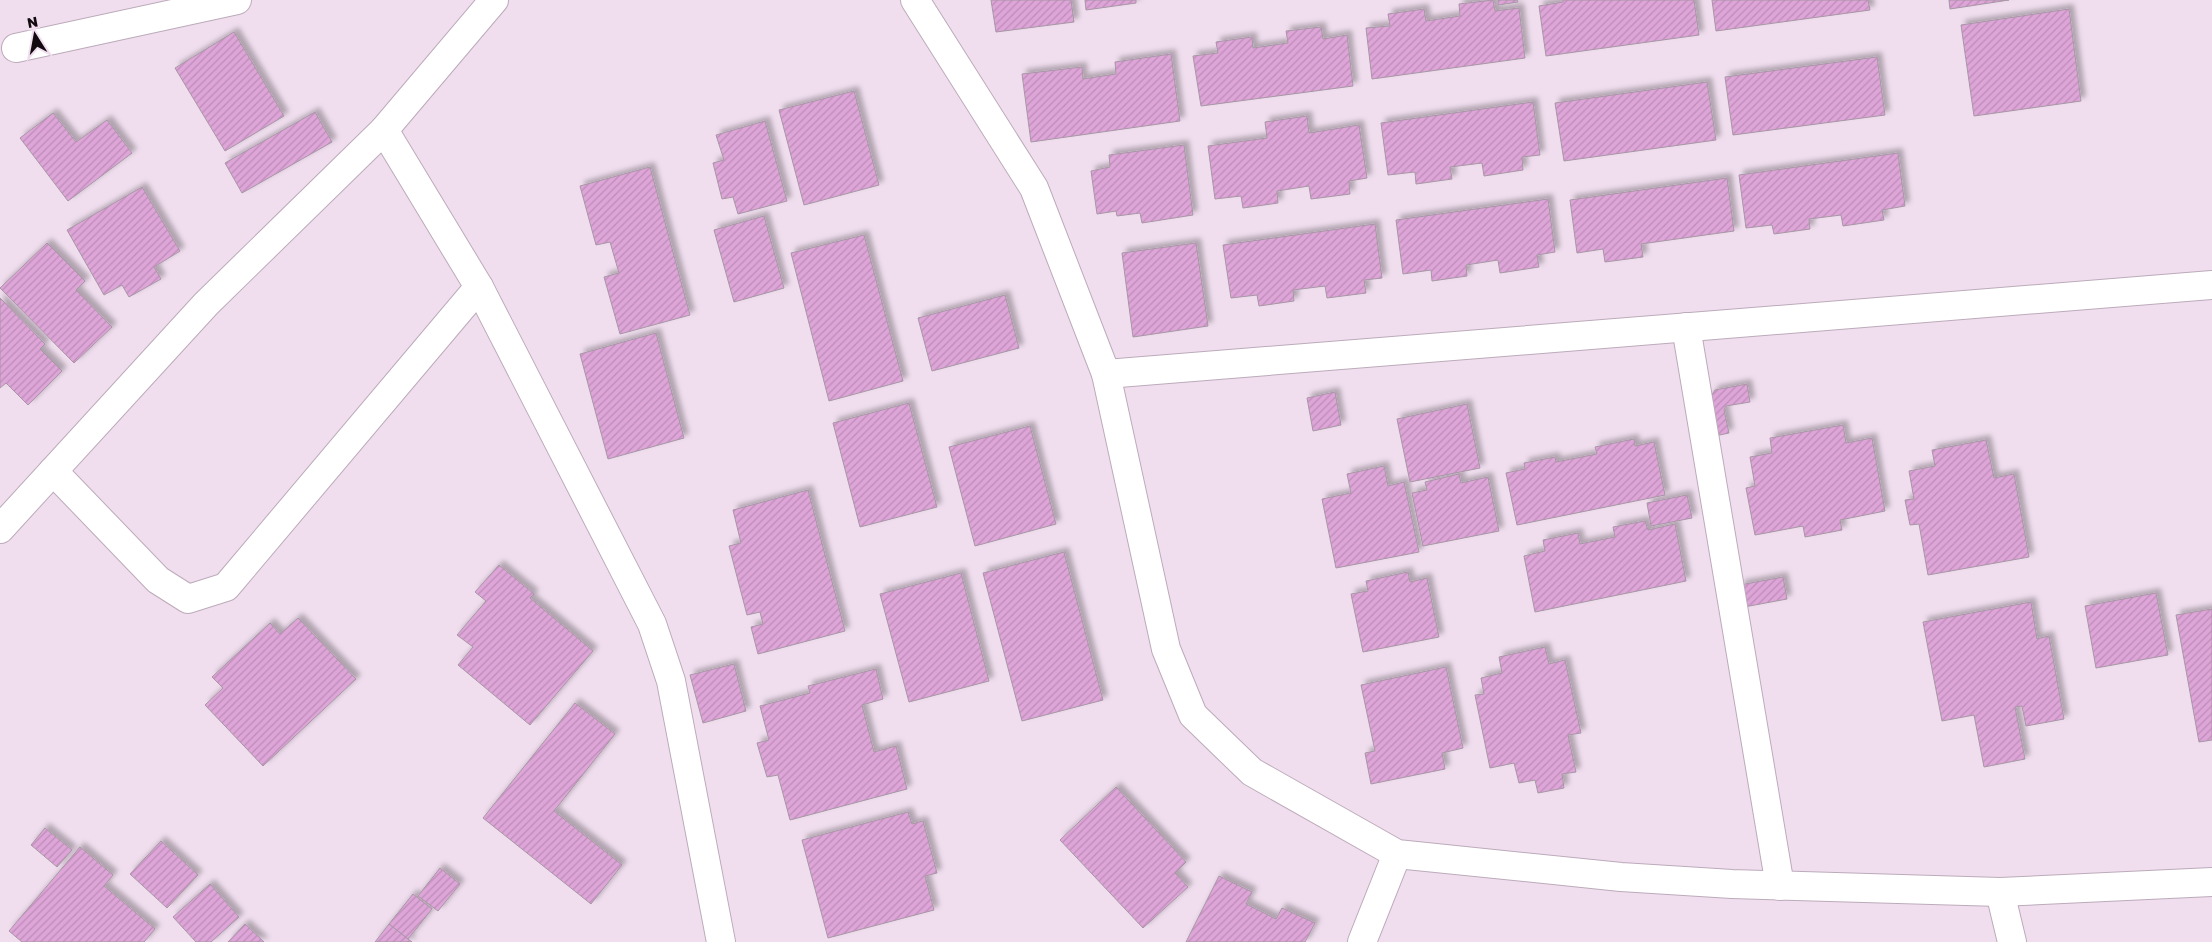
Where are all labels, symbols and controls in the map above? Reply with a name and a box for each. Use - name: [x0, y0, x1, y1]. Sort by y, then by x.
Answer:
- north arrow: [10, 10, 60, 60]
- text: N: [26, 12, 39, 31]

